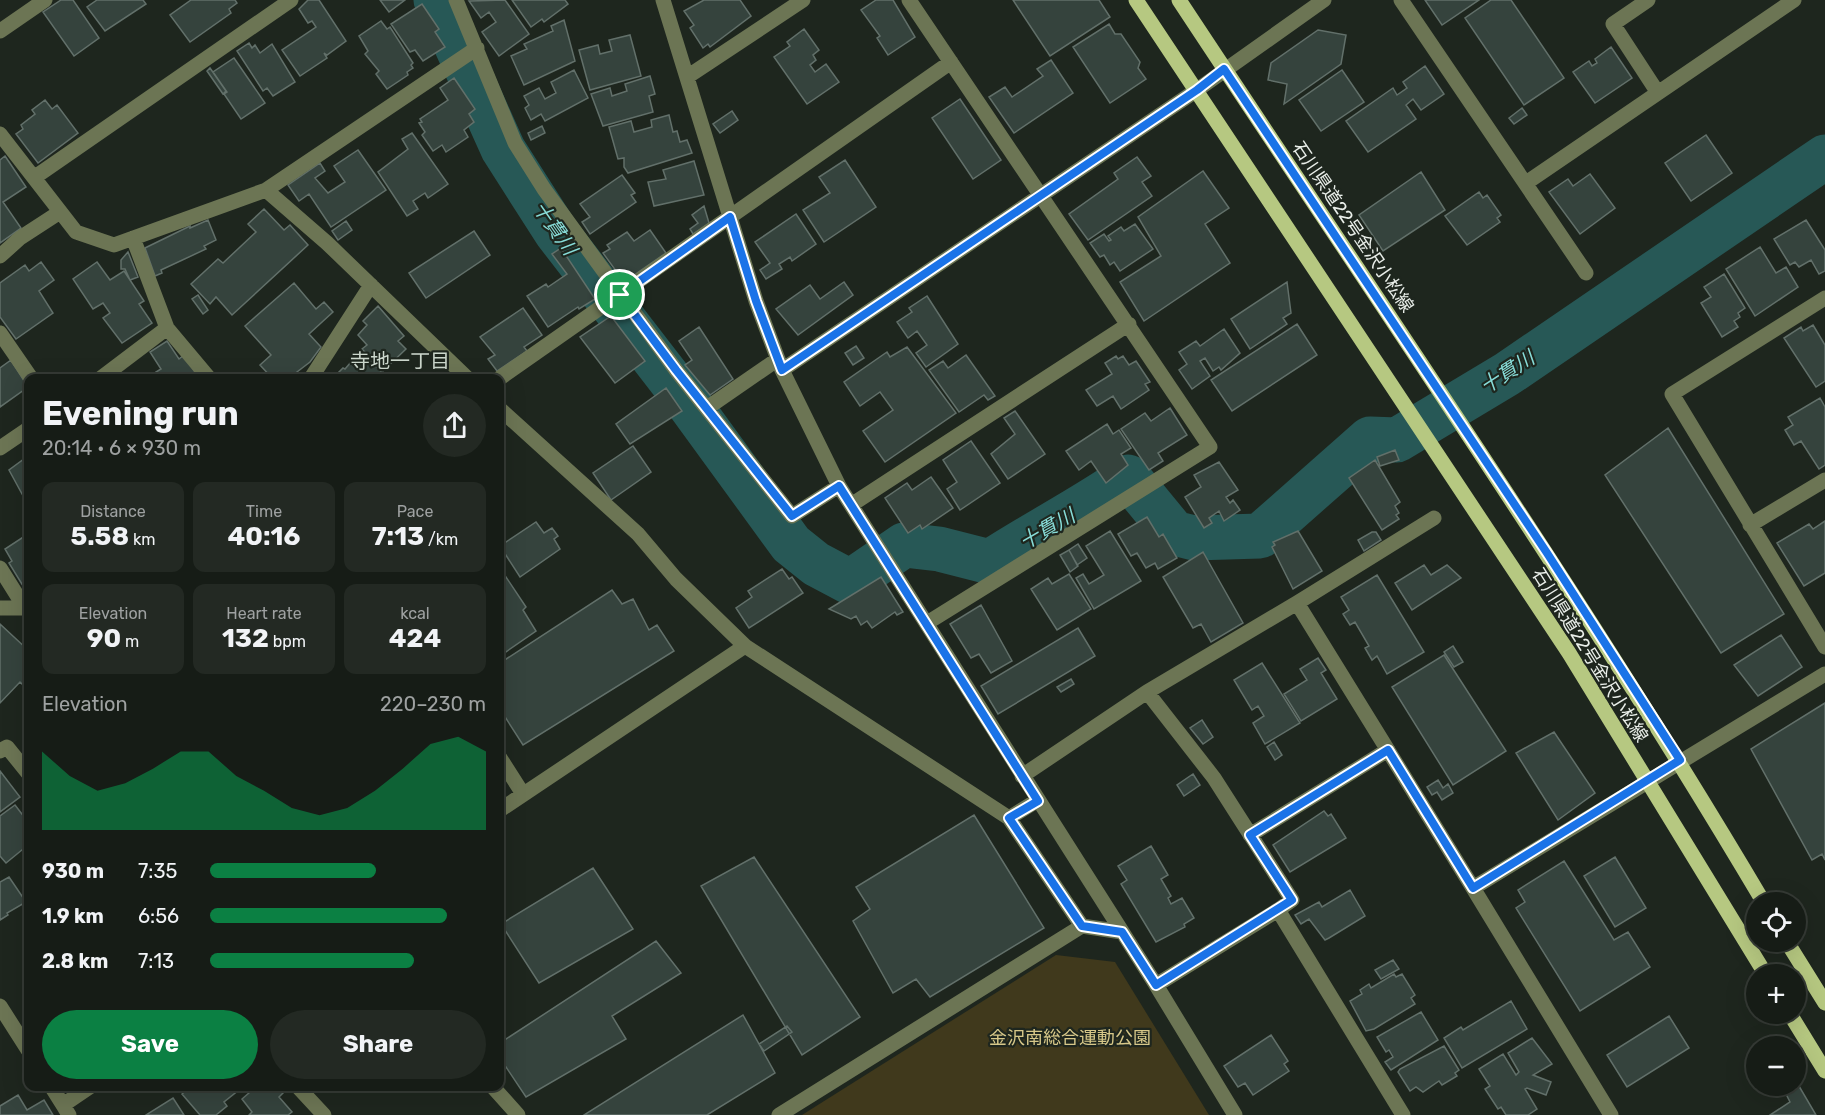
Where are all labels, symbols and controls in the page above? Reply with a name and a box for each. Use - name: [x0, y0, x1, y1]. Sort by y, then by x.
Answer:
- street label: 石川県道22号金沢小松線: [1288, 137, 1418, 317]
- water label: 十貫川: [528, 197, 583, 261]
- pin: [594, 269, 645, 320]
- icon: arrive: [603, 278, 636, 311]
- water label: 十貫川: [1475, 345, 1540, 398]
- district label: 寺地一丁目: [350, 349, 450, 373]
- text: Evening run: [42, 394, 239, 433]
- button: share: [423, 394, 486, 457]
- text: 20:14 · 6 × 930 m: [42, 436, 201, 460]
- text: Distance: [80, 502, 146, 521]
- text: Time: [246, 502, 282, 521]
- text: Pace: [397, 502, 433, 521]
- water label: 十貫川: [1015, 503, 1081, 554]
- text: 5.58: [71, 521, 129, 552]
- text: 40:16: [228, 521, 300, 552]
- text: 7:13: [372, 521, 424, 552]
- text: km: [129, 530, 155, 549]
- text: /km: [424, 530, 458, 549]
- street label: 石川県道22号金沢小松線: [1527, 564, 1653, 746]
- text: Elevation: [79, 604, 147, 623]
- text: Heart rate: [226, 604, 302, 623]
- text: kcal: [400, 604, 430, 623]
- text: 90: [87, 623, 121, 654]
- text: 132: [222, 623, 269, 654]
- text: 424: [389, 623, 441, 654]
- text: m: [121, 632, 139, 651]
- text: bpm: [269, 632, 306, 651]
- text: Elevation: [42, 692, 128, 716]
- text: 220–230 m: [380, 692, 486, 716]
- text: 930 m: [42, 859, 104, 883]
- text: 7:35: [138, 859, 177, 883]
- map controls: [1746, 892, 1806, 1096]
- button: locate: [1746, 892, 1806, 952]
- text: 1.9 km: [42, 904, 104, 928]
- text: 6:56: [138, 904, 179, 928]
- text: 2.8 km: [42, 949, 108, 973]
- text: 7:13: [138, 949, 174, 973]
- button: +: [1746, 964, 1806, 1024]
- button: Save: [42, 1010, 258, 1079]
- button: Share: [270, 1010, 486, 1079]
- park label: 金沢南総合運動公園: [989, 1027, 1151, 1049]
- button: −: [1746, 1036, 1806, 1096]

